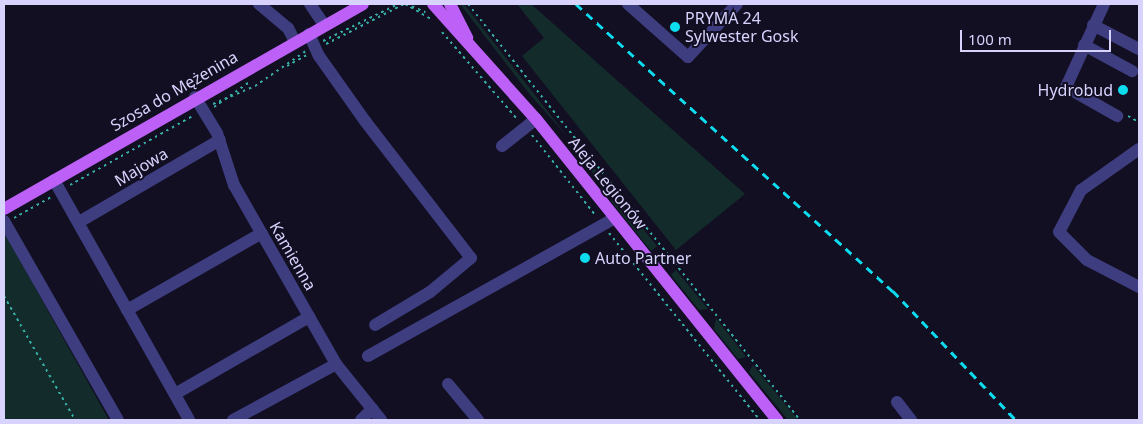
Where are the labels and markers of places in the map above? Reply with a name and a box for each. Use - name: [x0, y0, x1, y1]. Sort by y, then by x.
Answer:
- place label: PRYMA 24 Sylwester Gosk: [685, 8, 798, 46]
- marker: PRYMA 24 Sylwester Gosk: [669, 21, 681, 33]
- place label: Hydrobud: [1038, 80, 1113, 100]
- marker: Hydrobud: [1117, 84, 1129, 96]
- place label: Auto Partner: [595, 248, 691, 268]
- marker: Auto Partner: [579, 252, 591, 264]

